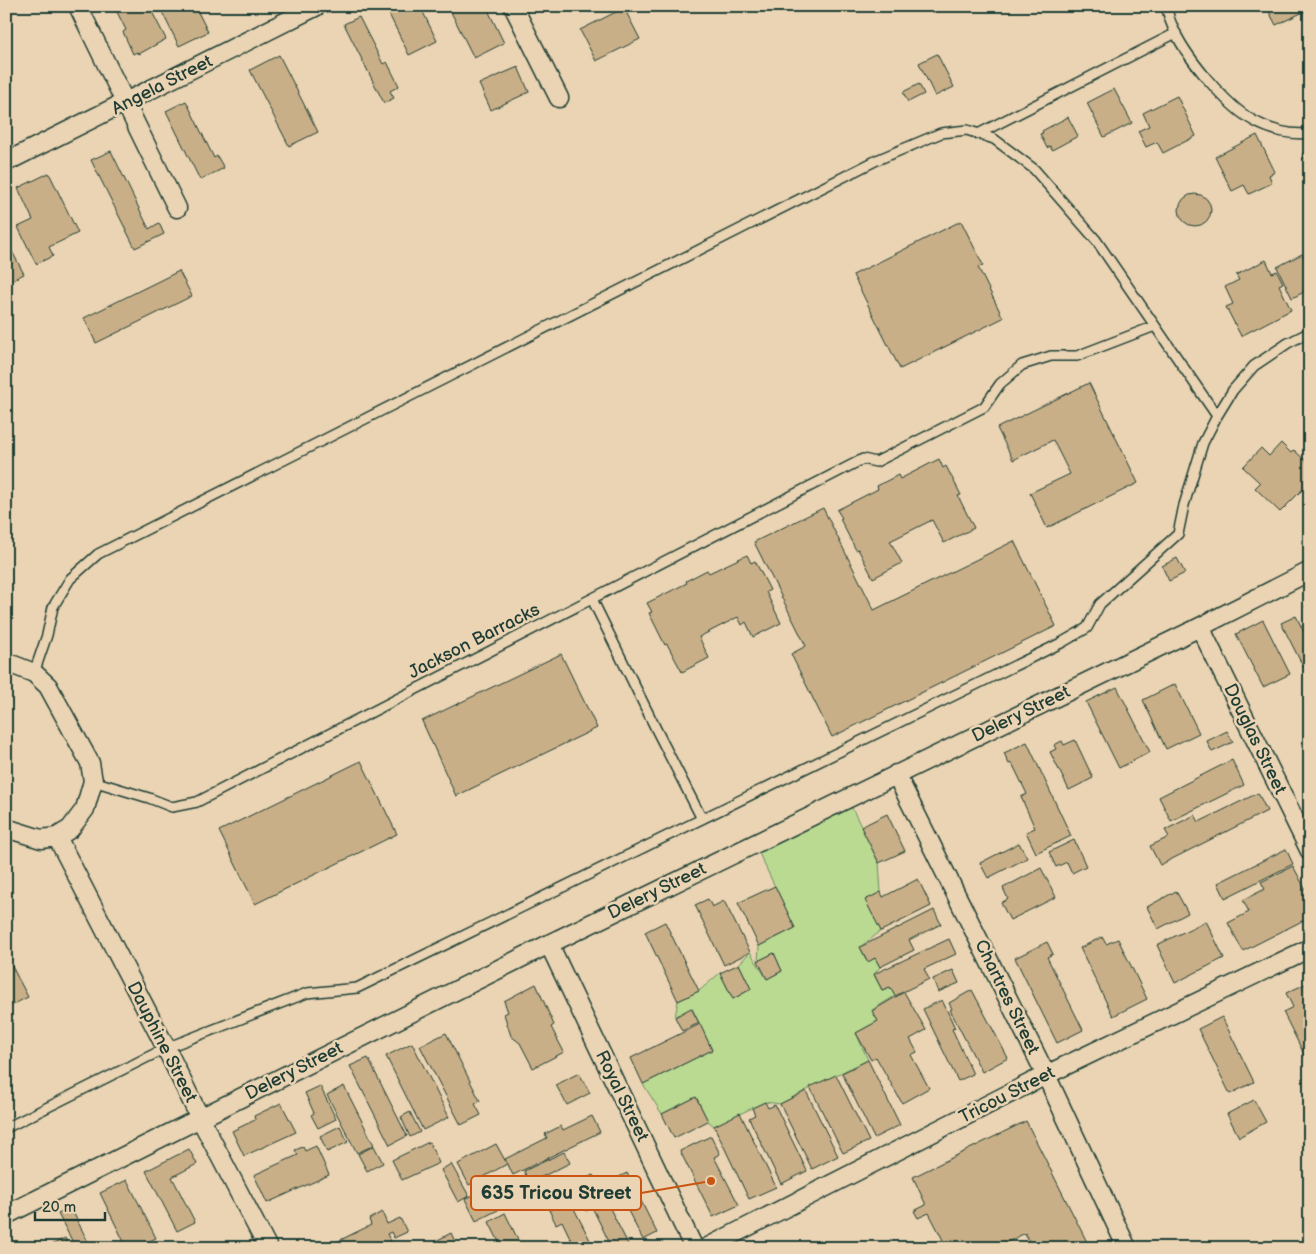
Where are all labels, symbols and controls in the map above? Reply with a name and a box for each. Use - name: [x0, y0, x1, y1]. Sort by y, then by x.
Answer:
- street label: Angela Street: [108, 50, 216, 119]
- street label: Jackson Barracks: [405, 599, 543, 683]
- street label: Douglas Street: [1219, 680, 1291, 798]
- street label: Delery Street: [969, 681, 1074, 747]
- street label: Delery Street: [605, 858, 710, 924]
- street label: Chartres Street: [970, 936, 1044, 1058]
- street label: Dauphine Street: [123, 978, 202, 1106]
- street label: Delery Street: [242, 1037, 347, 1105]
- street label: Royal Street: [591, 1047, 653, 1145]
- street label: Tricou Street: [956, 1062, 1059, 1128]
- callout: 635 Tricou Street: [471, 1176, 641, 1210]
- text: 635 Tricou Street: [481, 1182, 632, 1205]
- scale bar: [35, 1189, 105, 1221]
- text: 20 m: [42, 1198, 76, 1217]

